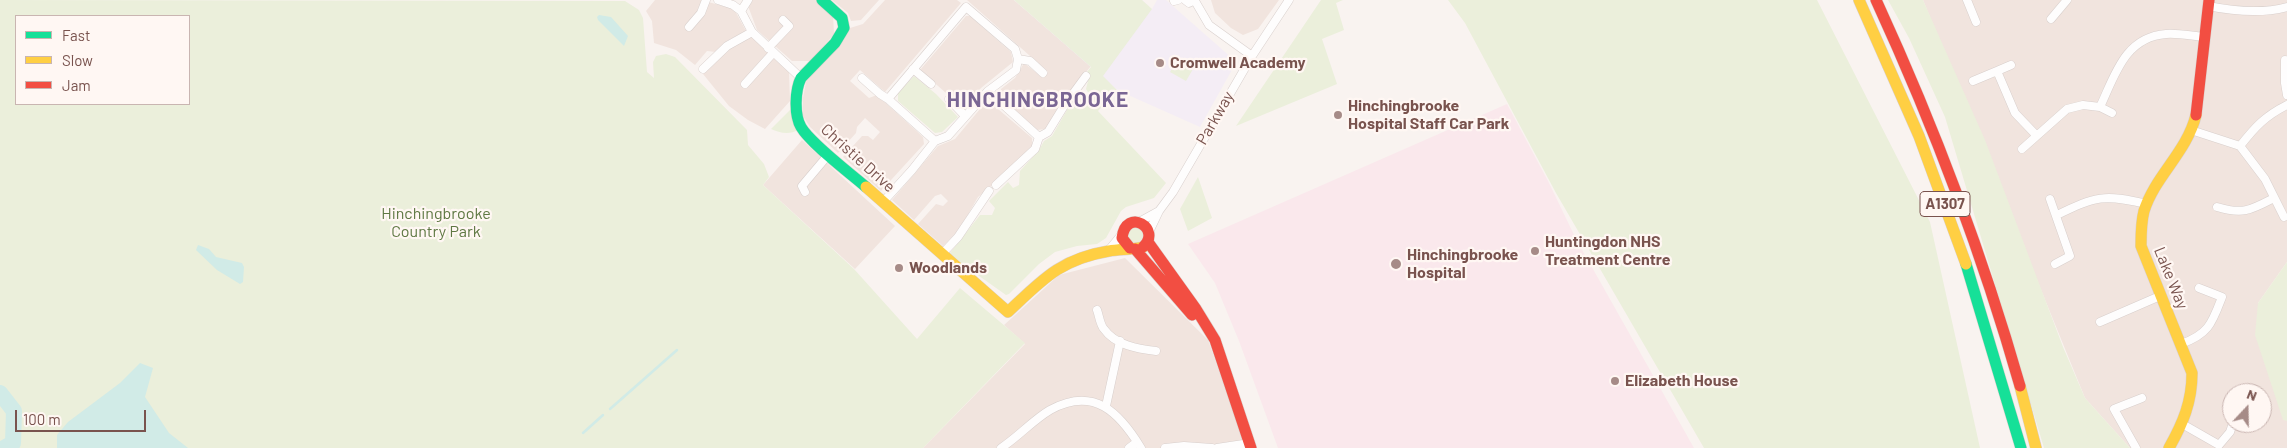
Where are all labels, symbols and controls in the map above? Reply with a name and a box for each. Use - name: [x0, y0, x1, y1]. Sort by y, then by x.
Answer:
- legend: [15, 15, 190, 105]
- text: Fast: [62, 26, 90, 44]
- text: Slow: [62, 51, 93, 69]
- place label: Cromwell Academy: [1170, 53, 1306, 73]
- marker: Cromwell Academy: [1154, 57, 1166, 69]
- text: Jam: [62, 76, 91, 94]
- district label: HINCHINGBROOKE: [945, 87, 1131, 113]
- street label: Parkway: [1192, 88, 1238, 148]
- place label: Hinchingbrooke Hospital Staff Car Park: [1348, 96, 1509, 134]
- marker: Hinchingbrooke Hospital Staff Car Park: [1332, 109, 1344, 121]
- street label: Christie Drive: [817, 120, 899, 196]
- road number: A1307: [1920, 192, 1970, 216]
- park label: Hinchingbrooke Country Park: [381, 204, 491, 242]
- place label: Huntingdon NHS Treatment Centre: [1545, 232, 1670, 270]
- street label: Lake Way: [2150, 244, 2192, 312]
- place label: Hinchingbrooke Hospital: [1407, 245, 1518, 283]
- marker: Huntingdon NHS Treatment Centre: [1529, 245, 1541, 257]
- marker: Hinchingbrooke Hospital: [1389, 257, 1403, 271]
- place label: Woodlands: [909, 258, 987, 278]
- marker: Woodlands: [893, 262, 905, 274]
- place label: Elizabeth House: [1625, 371, 1738, 391]
- marker: Elizabeth House: [1609, 375, 1621, 387]
- north arrow: [2222, 383, 2272, 433]
- text: N: [2245, 385, 2260, 404]
- scale bar: [18, 400, 149, 432]
- text: 100 m: [23, 410, 61, 428]

